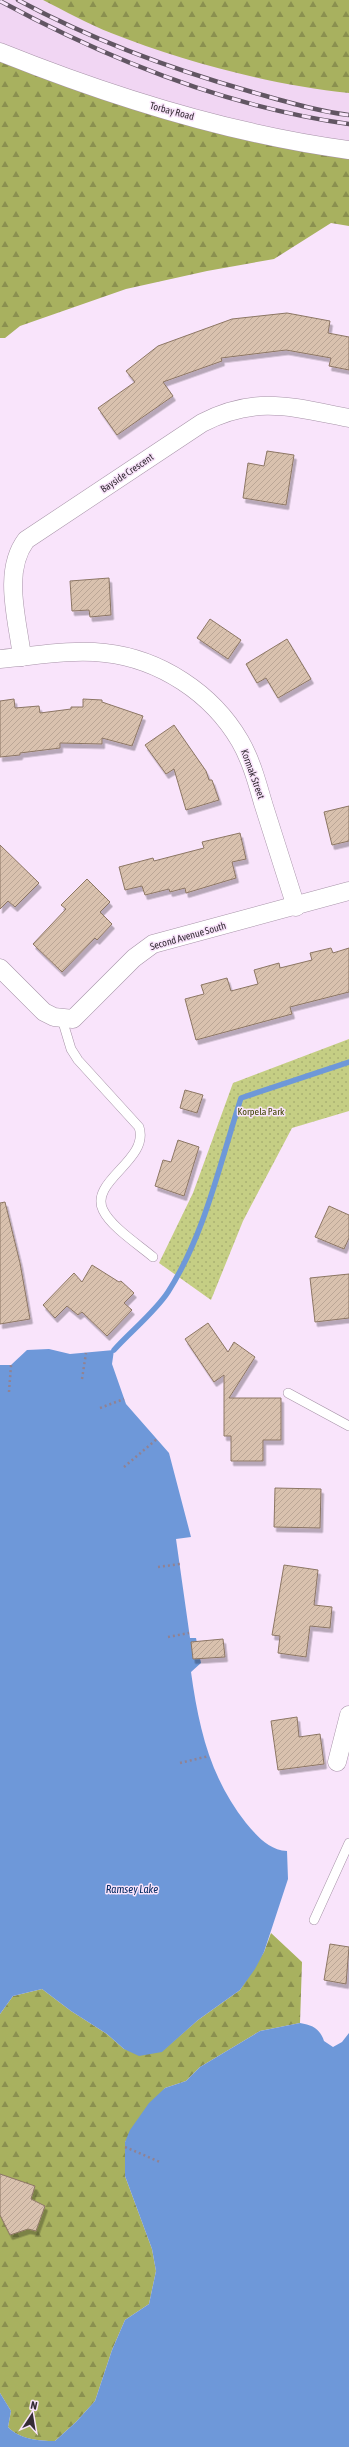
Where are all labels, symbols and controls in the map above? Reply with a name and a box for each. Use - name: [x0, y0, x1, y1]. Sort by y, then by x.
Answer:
- street label: Torbay Road: [149, 100, 196, 122]
- street label: Bayside Crescent: [98, 451, 156, 495]
- street label: Kormak Street: [239, 748, 267, 800]
- street label: Second Avenue South: [149, 920, 227, 952]
- park label: Korpela Park: [238, 1106, 285, 1117]
- water label: Ramsey Lake: [106, 1883, 158, 1895]
- north arrow: [12, 2395, 52, 2435]
- text: N: [30, 2399, 39, 2412]

